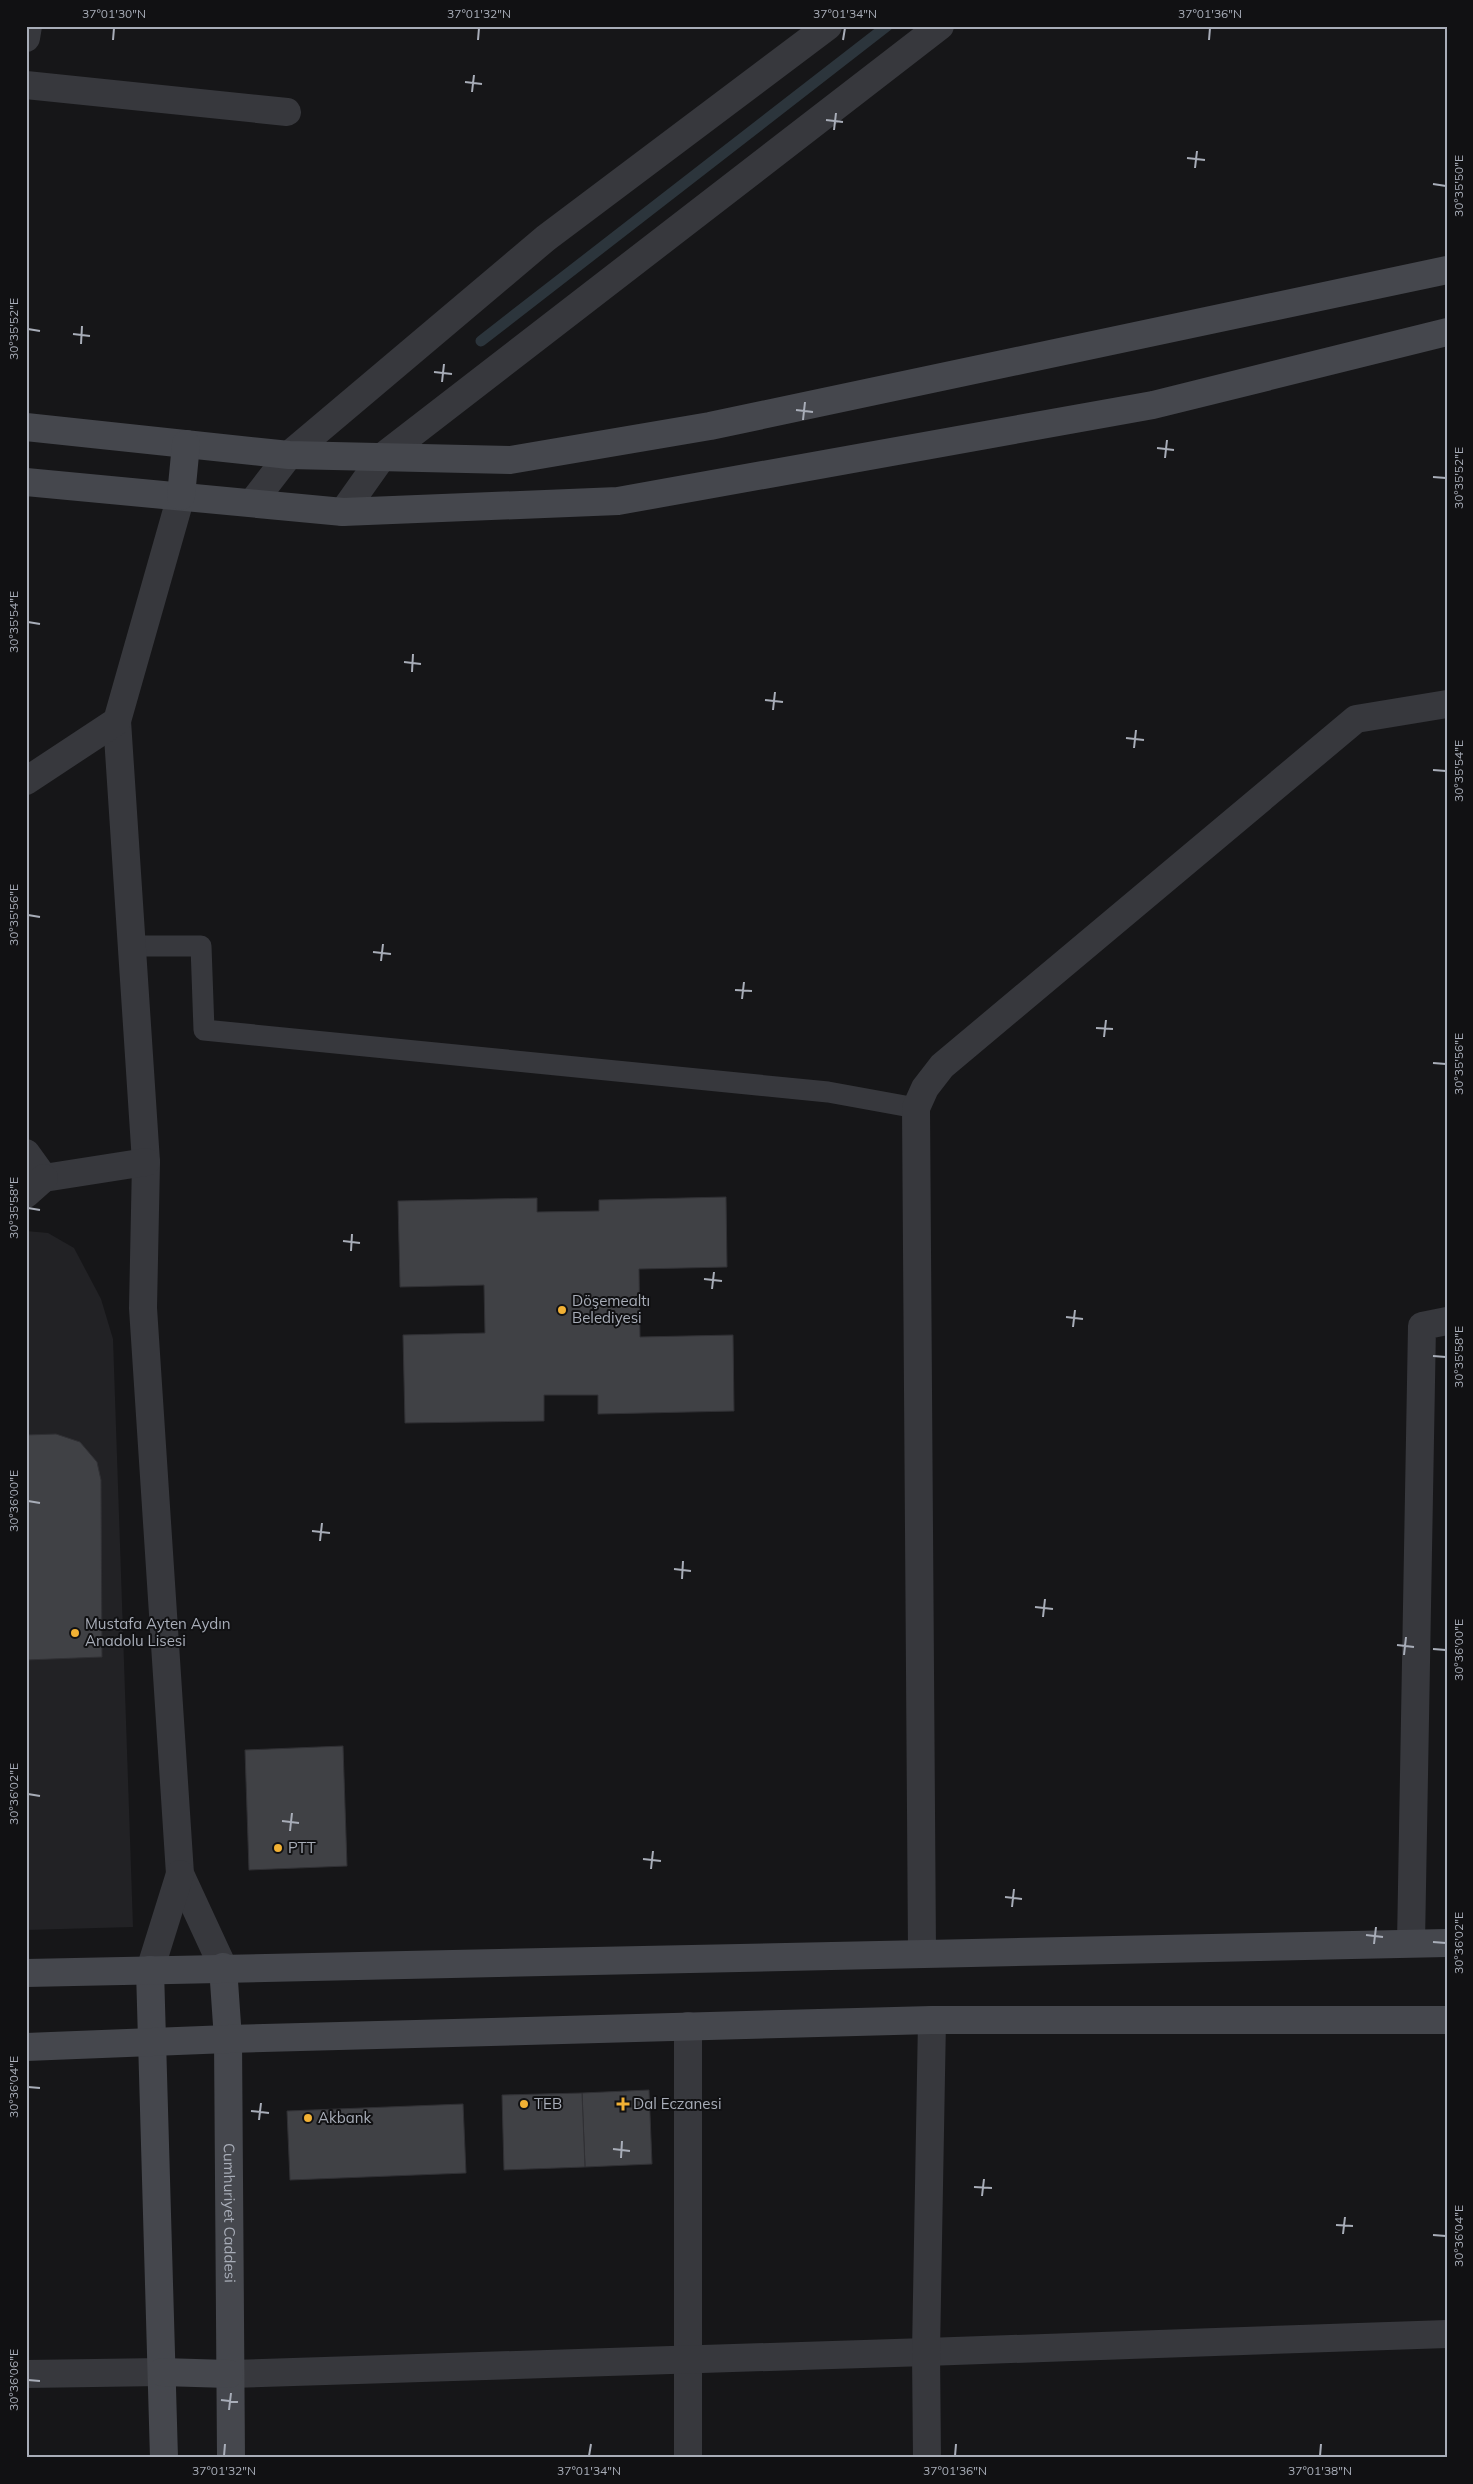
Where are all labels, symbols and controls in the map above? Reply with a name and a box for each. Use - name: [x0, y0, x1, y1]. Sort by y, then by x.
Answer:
- text: 37°01'30"N: [82, 6, 146, 21]
- text: 37°01'32"N: [447, 6, 511, 21]
- text: 37°01'34"N: [813, 6, 877, 21]
- text: 37°01'36"N: [1178, 6, 1242, 21]
- text: 30°35'50"E: [1451, 155, 1466, 217]
- text: 30°35'52"E: [6, 298, 21, 360]
- text: 30°35'52"E: [1451, 447, 1466, 509]
- text: 30°35'54"E: [6, 591, 21, 653]
- text: 30°35'54"E: [1451, 740, 1466, 802]
- text: 30°35'56"E: [6, 884, 21, 946]
- text: 30°35'56"E: [1451, 1033, 1466, 1095]
- text: 30°35'58"E: [6, 1177, 21, 1239]
- place label: Döşemealtı Belediyesi: [572, 1291, 650, 1327]
- marker: Döşemealtı Belediyesi: [556, 1304, 568, 1316]
- text: 30°35'58"E: [1451, 1326, 1466, 1388]
- text: 30°36'00"E: [6, 1470, 21, 1532]
- place label: Mustafa Ayten Aydın Anadolu Lisesi: [85, 1614, 231, 1650]
- text: 30°36'00"E: [1451, 1619, 1466, 1681]
- marker: Mustafa Ayten Aydın Anadolu Lisesi: [69, 1627, 81, 1639]
- text: 30°36'02"E: [6, 1763, 21, 1825]
- place label: PTT: [288, 1838, 316, 1857]
- marker: PTT: [272, 1842, 284, 1854]
- text: 30°36'02"E: [1451, 1912, 1466, 1974]
- text: 30°36'04"E: [6, 2056, 21, 2118]
- place label: TEB: [534, 2094, 562, 2113]
- place label: Dal Eczanesi: [633, 2094, 722, 2113]
- marker: TEB: [518, 2098, 530, 2110]
- marker: Dal Eczanesi: [617, 2098, 629, 2110]
- place label: Akbank: [318, 2108, 372, 2127]
- marker: Akbank: [302, 2112, 314, 2124]
- street label: Cumhuriyet Caddesi: [220, 2143, 240, 2283]
- text: 30°36'04"E: [1451, 2205, 1466, 2267]
- text: 30°36'06"E: [6, 2349, 21, 2411]
- text: 37°01'32"N: [192, 2463, 256, 2478]
- text: 37°01'34"N: [557, 2463, 621, 2478]
- text: 37°01'36"N: [923, 2463, 987, 2478]
- text: 37°01'38"N: [1288, 2463, 1352, 2478]

